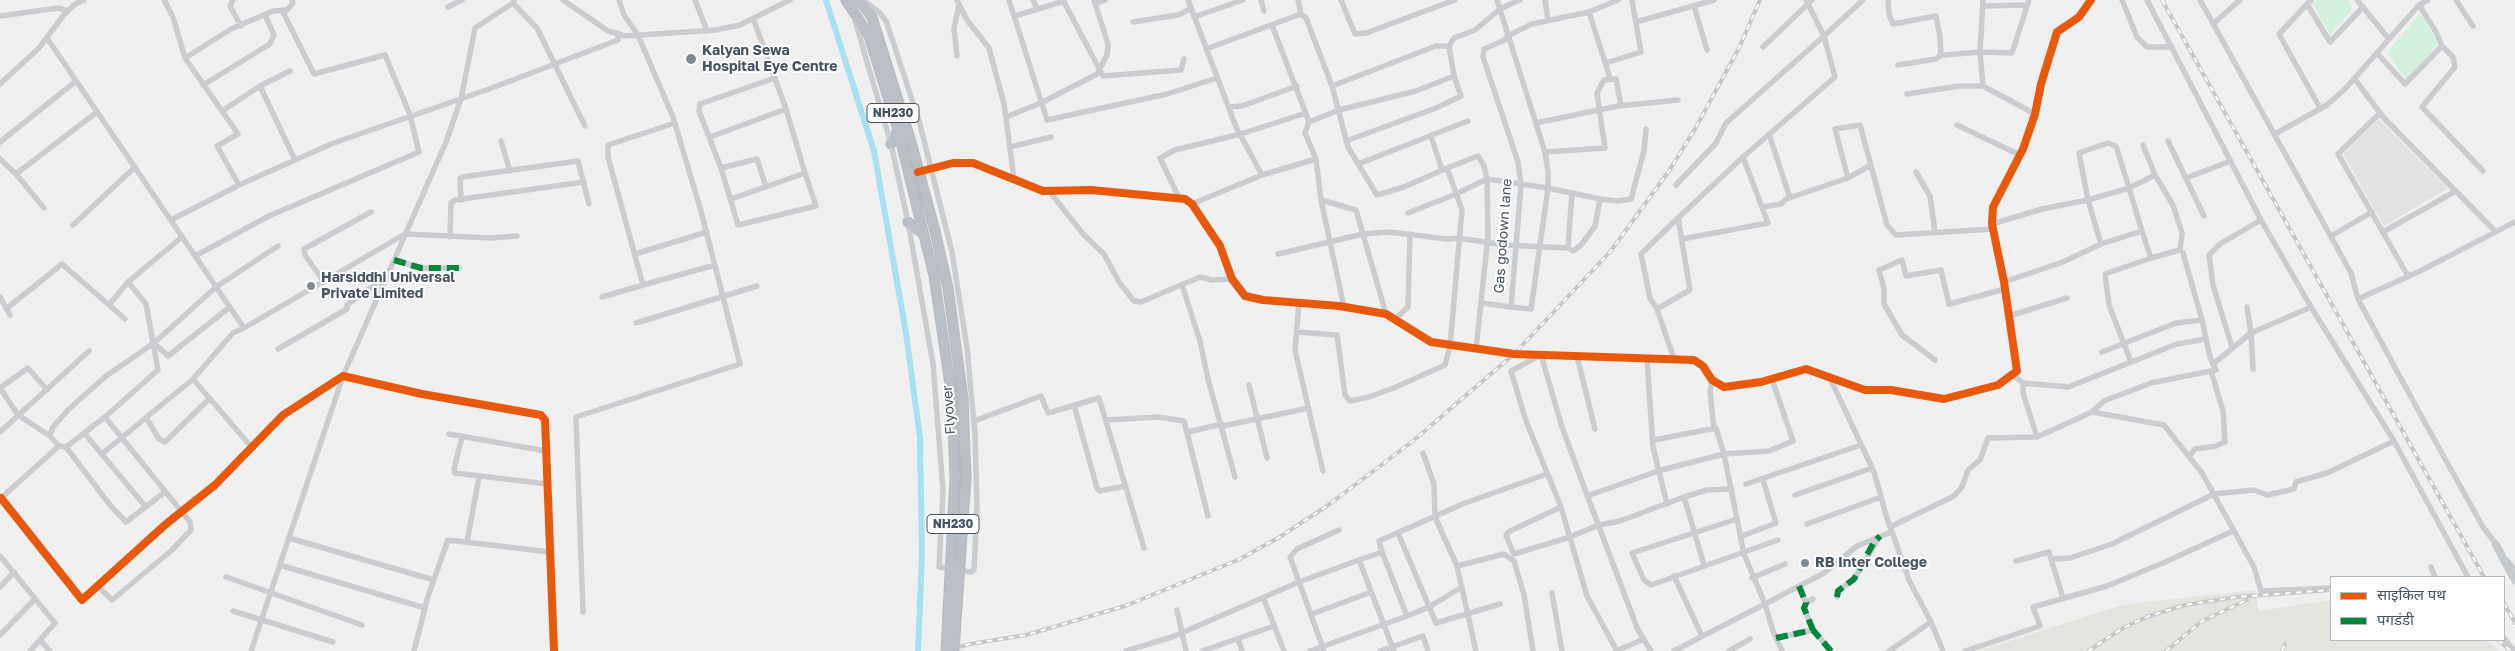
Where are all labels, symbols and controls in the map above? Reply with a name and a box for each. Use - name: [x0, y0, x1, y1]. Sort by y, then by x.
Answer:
- place label: Kalyan Sewa Hospital Eye Centre: [702, 43, 838, 75]
- marker: Kalyan Sewa Hospital Eye Centre: [684, 52, 698, 66]
- road number: NH230: [867, 104, 919, 122]
- street label: Gas godown lane: [1491, 178, 1515, 294]
- place label: Harsiddhi Universal Private Limited: [321, 270, 455, 302]
- marker: Harsiddhi Universal Private Limited: [305, 280, 317, 292]
- street label: Flyover: [939, 385, 959, 435]
- road number: NH230: [927, 514, 979, 534]
- place label: RB Inter College: [1815, 555, 1927, 571]
- marker: RB Inter College: [1799, 557, 1811, 569]
- legend: [2330, 576, 2505, 641]
- text: साइकिल पथ: [2377, 585, 2446, 603]
- text: पगडंडी: [2377, 610, 2414, 628]

